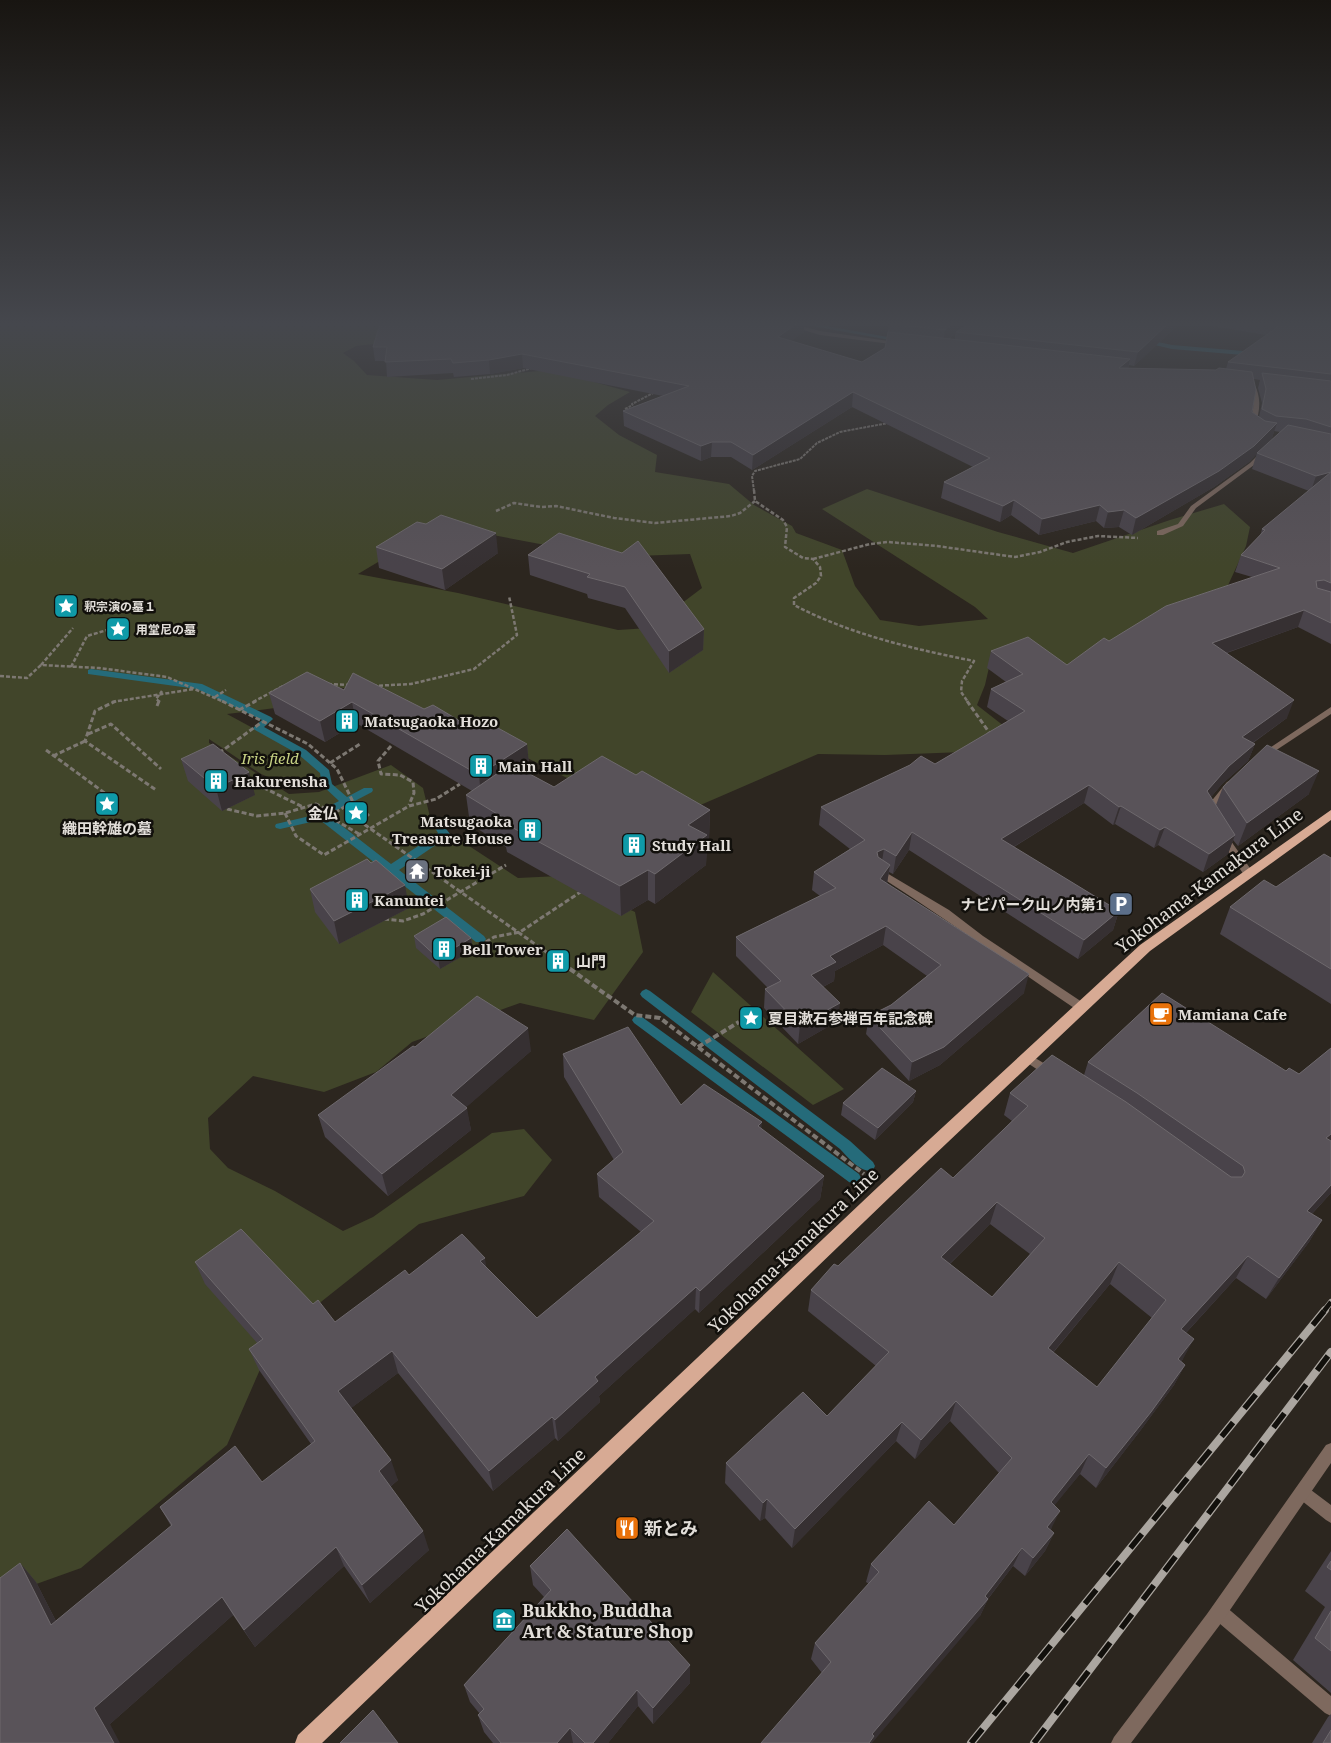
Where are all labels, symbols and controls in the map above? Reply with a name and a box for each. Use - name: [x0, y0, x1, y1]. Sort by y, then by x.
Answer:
- place icon: 釈宗演の墓１: [53, 593, 79, 619]
- place label: 釈宗演の墓１: [84, 598, 156, 615]
- place icon: 用堂尼の墓: [105, 616, 131, 642]
- place label: 用堂尼の墓: [136, 621, 196, 638]
- building icon: Matsugaoka Hozo: [334, 708, 360, 734]
- place label: Matsugaoka Hozo: [364, 711, 498, 731]
- park label: Iris field: [240, 748, 299, 768]
- building icon: Main Hall: [468, 753, 494, 779]
- place label: Main Hall: [498, 756, 573, 776]
- building icon: Hakurensha: [203, 768, 229, 794]
- place label: Hakurensha: [234, 771, 328, 791]
- place icon: 織田幹雄の墓: [94, 791, 120, 817]
- place icon: 金仏: [343, 800, 369, 826]
- street label: Yokohama-Kamakura Line: [1110, 802, 1307, 959]
- place label: 金仏: [308, 803, 338, 823]
- place label: Matsugaoka Treasure House: [392, 811, 512, 848]
- building icon: Matsugaoka Treasure House: [517, 817, 543, 843]
- place label: 織田幹雄の墓: [62, 818, 152, 838]
- building icon: Study Hall: [621, 832, 647, 858]
- place label: Study Hall: [652, 835, 732, 855]
- temple icon: Tokei-ji: [404, 858, 430, 884]
- place label: Tokei-ji: [434, 861, 491, 881]
- building icon: Kanuntei: [344, 887, 370, 913]
- place label: Kanuntei: [374, 890, 445, 910]
- parking icon: ナビパーク山ノ内第1: [1108, 891, 1134, 917]
- place label: ナビパーク山ノ内第1: [961, 894, 1104, 914]
- building icon: Bell Tower: [431, 936, 457, 962]
- place label: Bell Tower: [462, 939, 543, 959]
- building icon: 山門: [545, 948, 571, 974]
- place label: 山門: [576, 951, 606, 971]
- cafe icon: Mamiana Cafe: [1148, 1001, 1174, 1027]
- place label: Mamiana Cafe: [1178, 1004, 1287, 1024]
- place icon: 夏目漱石参禅百年記念碑: [738, 1005, 764, 1031]
- place label: 夏目漱石参禅百年記念碑: [768, 1008, 933, 1028]
- street label: Yokohama-Kamakura Line: [702, 1162, 883, 1339]
- street label: Yokohama-Kamakura Line: [409, 1442, 590, 1619]
- restaurant icon: 新とみ: [614, 1515, 640, 1541]
- place label: 新とみ: [644, 1516, 698, 1540]
- place label: Bukkho, Buddha Art & Stature Shop: [522, 1598, 693, 1643]
- museum icon: Bukkho, Buddha Art & Stature Shop: [491, 1607, 517, 1633]

